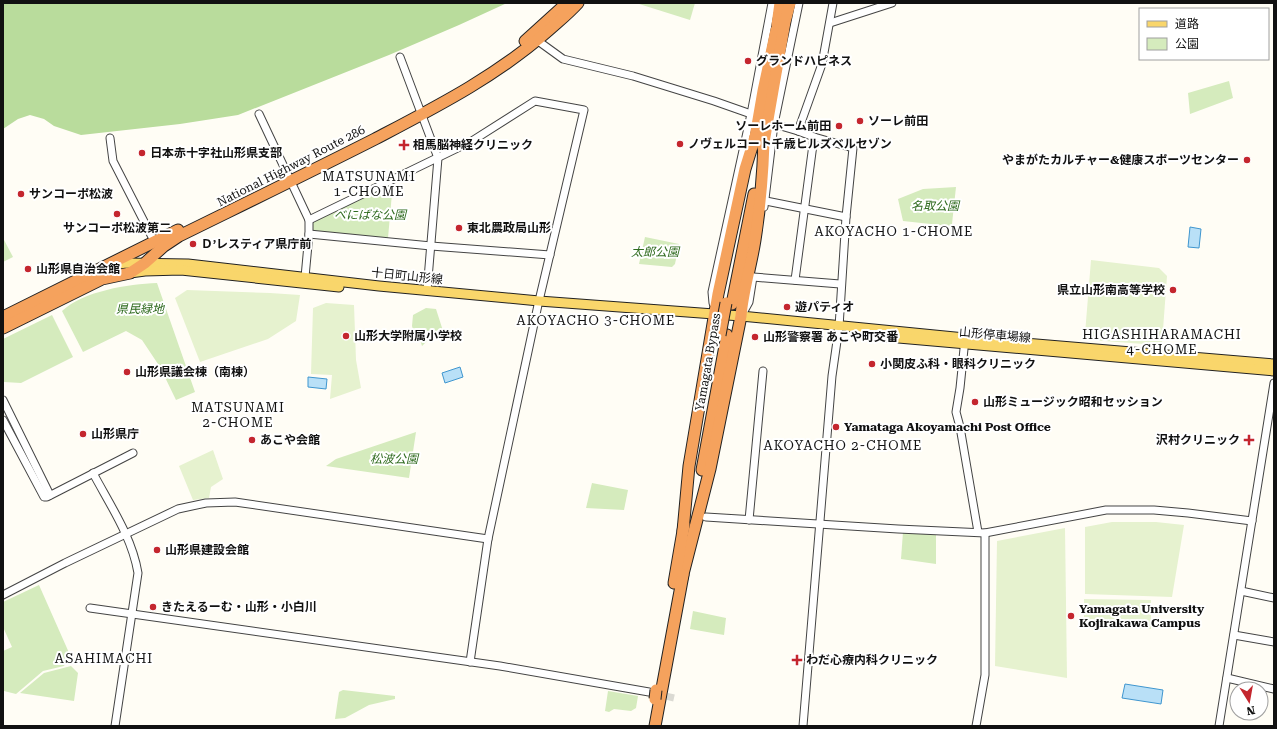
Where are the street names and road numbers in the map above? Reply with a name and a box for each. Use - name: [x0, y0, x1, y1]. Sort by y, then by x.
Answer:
- street label: National Highway Route 286: [215, 122, 367, 209]
- street label: 十日町山形線: [370, 265, 444, 287]
- street label: Yamagata Bypass: [693, 312, 724, 412]
- street label: 山形停車場線: [959, 325, 1031, 345]

